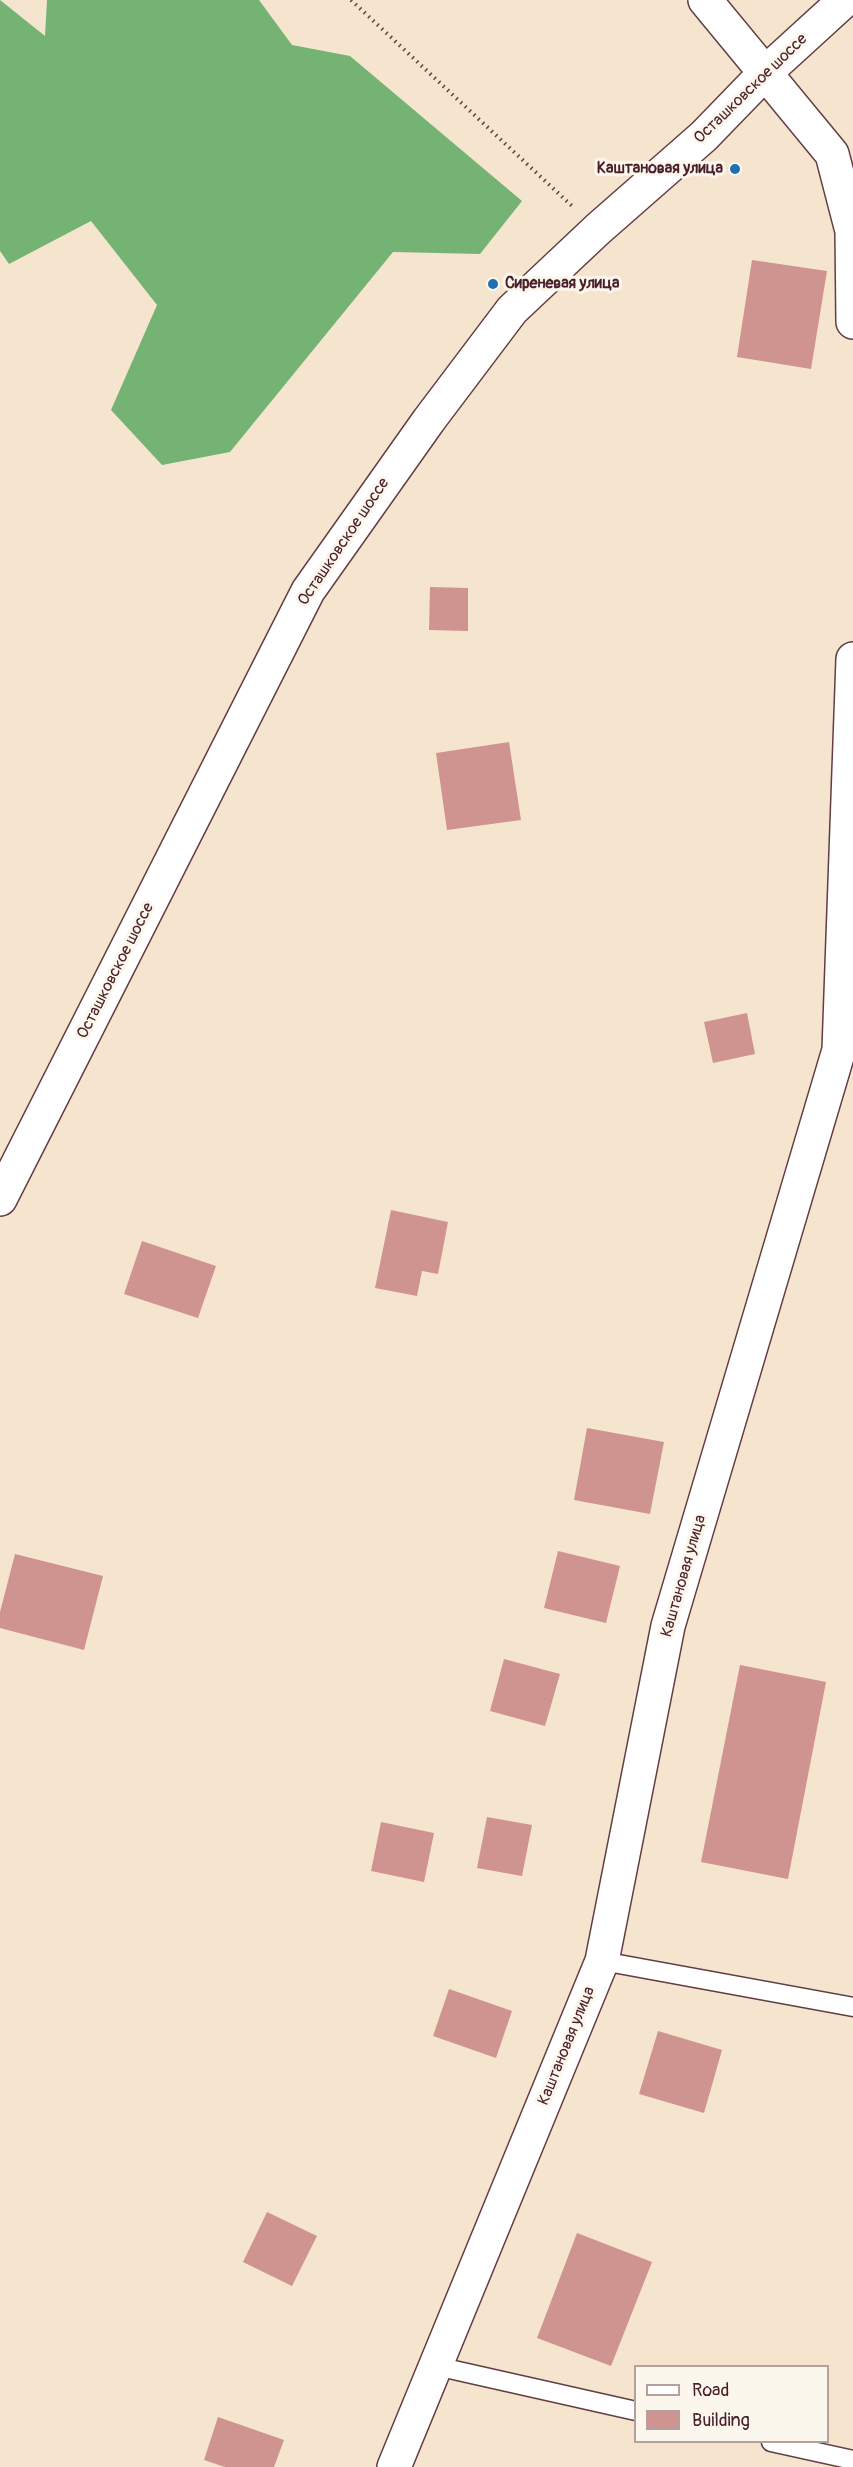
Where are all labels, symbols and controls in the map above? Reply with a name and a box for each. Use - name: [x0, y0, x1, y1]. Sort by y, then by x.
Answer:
- street label: Осташковское шоссе: [690, 30, 812, 148]
- place label: Каштановая улица: [597, 159, 723, 179]
- marker: Каштановая улица: [728, 162, 742, 176]
- place label: Сиреневая улица: [505, 274, 619, 294]
- marker: Сиреневая улица: [486, 277, 500, 291]
- street label: Осташковское шоссе: [294, 475, 394, 609]
- street label: Осташковское шоссе: [73, 900, 159, 1042]
- street label: Каштановая улица: [657, 1513, 711, 1639]
- street label: Каштановая улица: [534, 1984, 600, 2108]
- legend: [634, 2365, 829, 2443]
- text: Road: [692, 2379, 729, 2402]
- text: Building: [692, 2409, 750, 2432]

